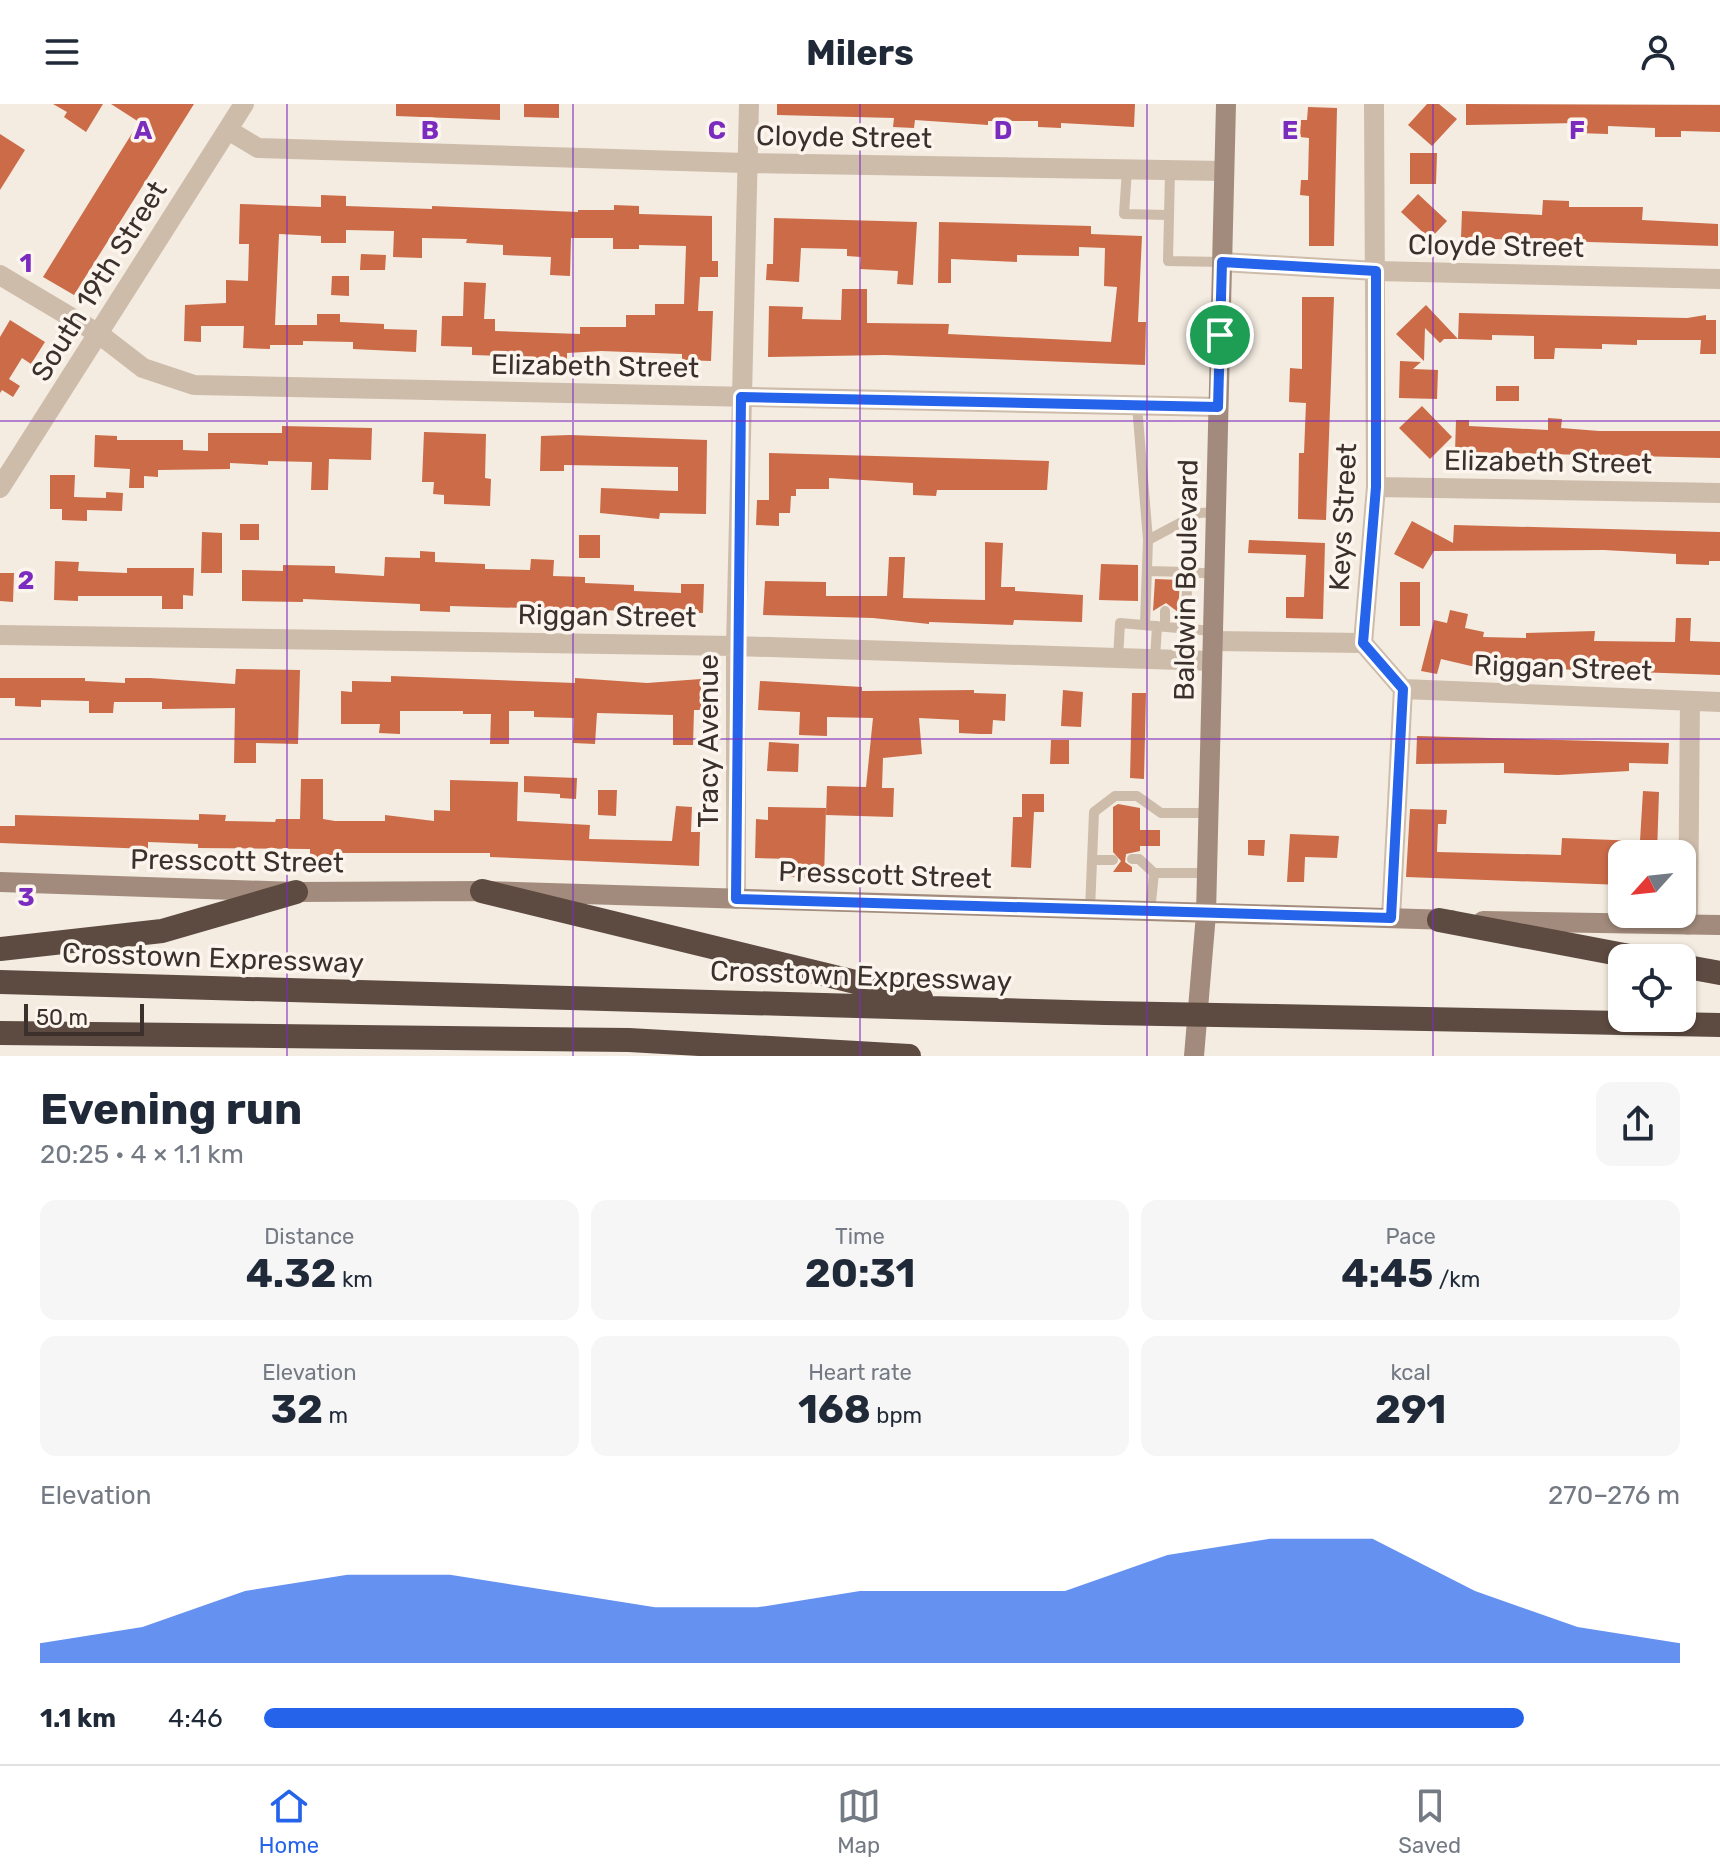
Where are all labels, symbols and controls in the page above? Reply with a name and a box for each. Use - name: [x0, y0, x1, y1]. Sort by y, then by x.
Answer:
- icon: menu: [40, 30, 84, 74]
- icon: person: [1636, 30, 1680, 74]
- text: Milers: [806, 31, 914, 74]
- text: A: [134, 115, 153, 146]
- text: B: [421, 115, 439, 146]
- text: C: [708, 115, 726, 146]
- text: D: [994, 115, 1012, 146]
- text: E: [1282, 115, 1298, 146]
- text: F: [1569, 115, 1585, 146]
- street label: Cloyde Street: [756, 119, 932, 155]
- street label: South 19th Street: [24, 175, 174, 387]
- street label: Cloyde Street: [1408, 228, 1584, 264]
- pin: [1186, 301, 1254, 369]
- icon: arrive: [1198, 313, 1242, 357]
- street label: Elizabeth Street: [491, 348, 699, 384]
- street label: Keys Street: [1323, 442, 1363, 592]
- street label: Elizabeth Street: [1444, 444, 1652, 480]
- street label: Baldwin Boulevard: [1167, 459, 1205, 701]
- text: 2: [18, 565, 34, 596]
- street label: Riggan Street: [517, 598, 697, 634]
- street label: Riggan Street: [1473, 648, 1653, 688]
- street label: Tracy Avenue: [692, 654, 725, 828]
- north arrow: [1608, 840, 1696, 928]
- map controls: [1608, 840, 1696, 1032]
- street label: Presscott Street: [130, 843, 344, 879]
- street label: Presscott Street: [778, 855, 992, 895]
- text: 3: [17, 882, 35, 913]
- street label: Crosstown Expressway: [61, 936, 365, 980]
- button: locate: [1608, 944, 1696, 1032]
- street label: Crosstown Expressway: [709, 954, 1013, 998]
- scale bar: [24, 1000, 144, 1036]
- text: 50 m: [36, 1004, 88, 1031]
- button: share: [1596, 1082, 1680, 1166]
- text: Evening run: [40, 1083, 302, 1135]
- text: 20:25 · 4 × 1.1 km: [40, 1139, 244, 1170]
- text: Distance: [264, 1223, 354, 1250]
- text: Time: [835, 1223, 885, 1250]
- text: Pace: [1385, 1223, 1436, 1250]
- text: 4.32: [246, 1250, 337, 1297]
- text: 20:31: [805, 1250, 915, 1297]
- text: 4:45: [1341, 1250, 1433, 1297]
- text: km: [337, 1266, 373, 1293]
- text: /km: [1433, 1266, 1480, 1293]
- text: Elevation: [262, 1359, 356, 1386]
- text: Heart rate: [808, 1359, 912, 1386]
- text: kcal: [1390, 1359, 1431, 1386]
- text: 32: [271, 1386, 323, 1433]
- text: 168: [798, 1386, 871, 1433]
- text: 291: [1375, 1386, 1446, 1433]
- text: m: [323, 1402, 348, 1429]
- text: bpm: [871, 1402, 922, 1429]
- text: Elevation: [40, 1480, 151, 1511]
- text: 270–276 m: [1548, 1480, 1680, 1511]
- text: 1.1 km: [40, 1703, 116, 1734]
- text: 4:46: [168, 1703, 223, 1734]
- tab: Home: [259, 1784, 319, 1859]
- tab: Map: [837, 1784, 881, 1859]
- tab: Saved: [1398, 1784, 1461, 1859]

